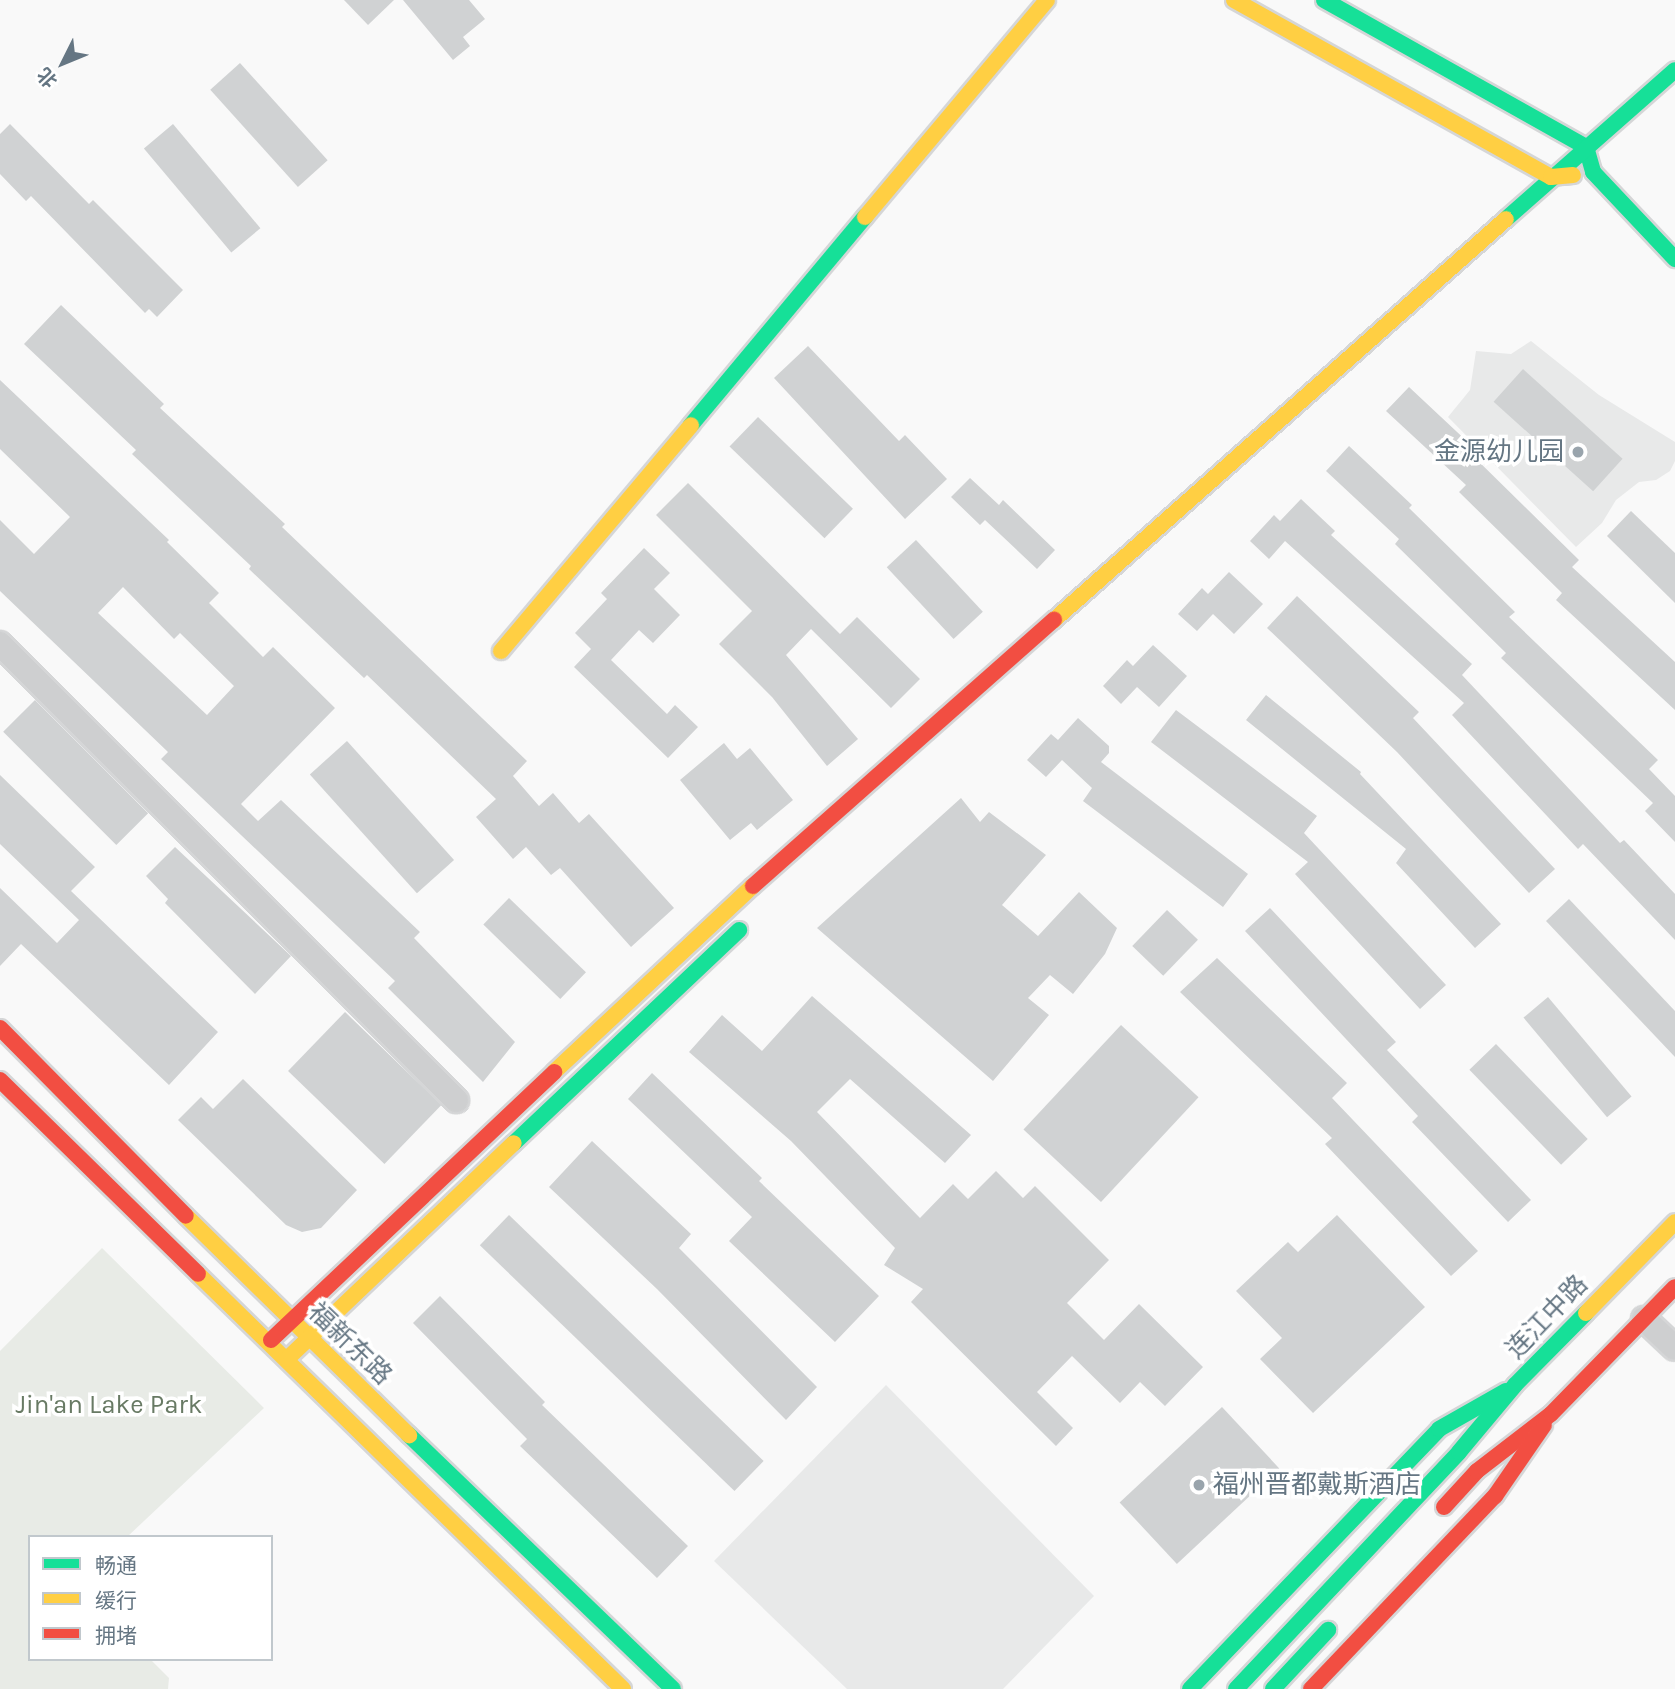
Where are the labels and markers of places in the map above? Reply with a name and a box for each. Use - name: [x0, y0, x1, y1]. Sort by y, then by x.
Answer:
- place label: 金源幼儿园: [1434, 436, 1564, 468]
- marker: 金源幼儿园: [1570, 444, 1586, 460]
- place label: 福州晋都戴斯酒店: [1213, 1469, 1421, 1501]
- marker: 福州晋都戴斯酒店: [1191, 1477, 1207, 1493]

